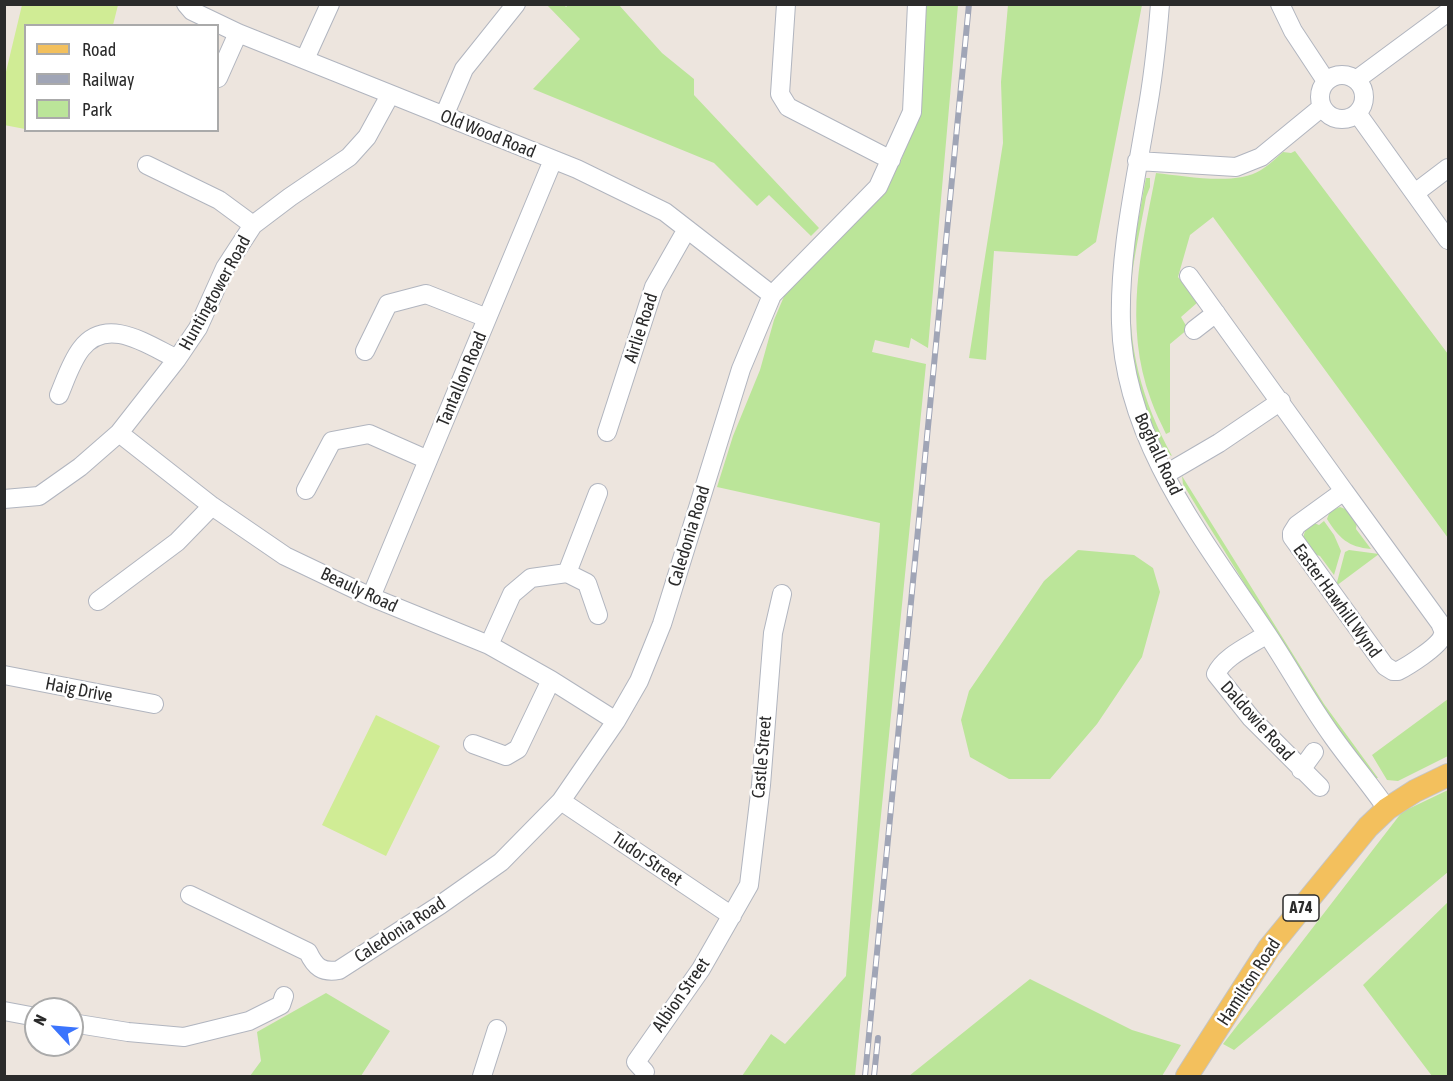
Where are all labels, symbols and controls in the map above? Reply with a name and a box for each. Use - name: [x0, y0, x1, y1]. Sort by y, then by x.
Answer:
- legend: [24, 24, 219, 132]
- text: Road: [82, 39, 116, 60]
- text: Railway: [82, 69, 134, 90]
- text: Park: [82, 99, 112, 120]
- street label: Old Wood Road: [437, 105, 539, 163]
- street label: Huntingtower Road: [175, 232, 255, 354]
- street label: Airlie Road: [620, 290, 662, 366]
- street label: Tantallon Road: [432, 328, 492, 430]
- street label: Boghall Road: [1130, 409, 1186, 499]
- street label: Caledonia Road: [663, 483, 715, 589]
- street label: Easter Hawhill Wynd: [1288, 540, 1386, 662]
- street label: Beauly Road: [317, 563, 401, 617]
- street label: Haig Drive: [44, 673, 114, 707]
- street label: Daldowie Road: [1216, 677, 1298, 765]
- street label: Castle Street: [748, 715, 776, 799]
- street label: Tudor Street: [608, 828, 686, 890]
- street label: Caledonia Road: [350, 893, 450, 967]
- road number: A74: [1283, 895, 1319, 921]
- street label: Hamilton Road: [1213, 934, 1285, 1030]
- street label: Albion Street: [648, 954, 714, 1036]
- north arrow: [24, 997, 84, 1057]
- text: N: [29, 1012, 50, 1028]

